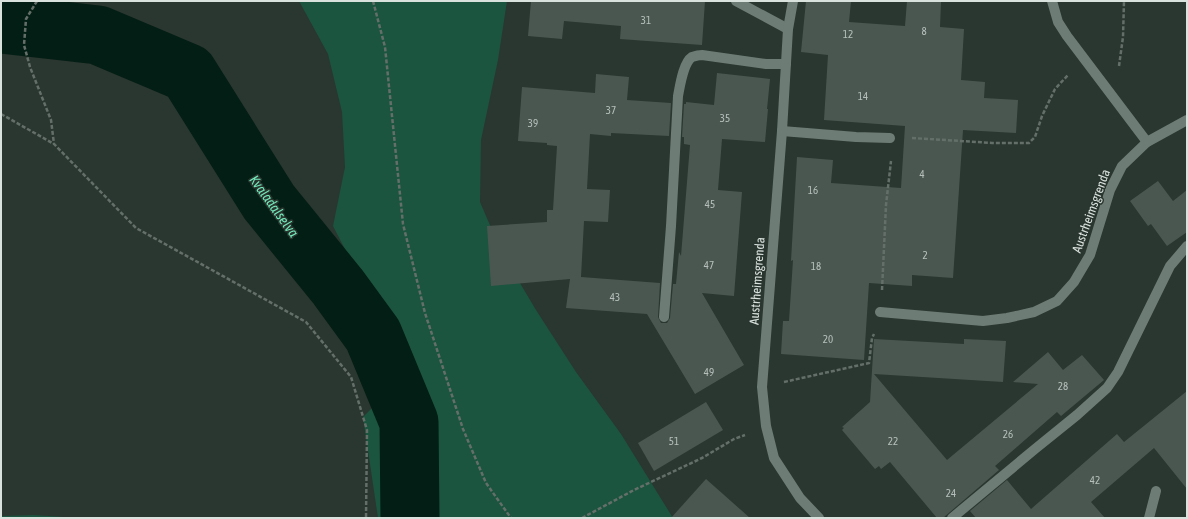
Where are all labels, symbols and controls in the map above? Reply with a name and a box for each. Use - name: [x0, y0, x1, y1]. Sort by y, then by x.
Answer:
- house number: 31: [641, 14, 651, 26]
- house number: 8: [921, 25, 927, 37]
- house number: 12: [843, 28, 853, 40]
- house number: 14: [858, 90, 868, 102]
- house number: 37: [606, 104, 616, 116]
- house number: 35: [720, 112, 730, 124]
- house number: 39: [528, 117, 538, 129]
- street label: Austrheimsgrenda: [1069, 167, 1113, 255]
- house number: 4: [919, 168, 925, 180]
- water label: Kvaladalselva: [246, 172, 302, 240]
- house number: 16: [808, 184, 818, 196]
- house number: 45: [705, 198, 715, 210]
- street label: Austrheimsgrenda: [746, 237, 768, 325]
- house number: 2: [922, 249, 928, 261]
- house number: 47: [704, 259, 714, 271]
- house number: 18: [811, 260, 821, 272]
- house number: 43: [610, 291, 620, 303]
- house number: 20: [823, 333, 833, 345]
- house number: 49: [704, 366, 714, 378]
- house number: 28: [1058, 380, 1068, 392]
- house number: 26: [1003, 428, 1013, 440]
- house number: 51: [669, 435, 679, 447]
- house number: 22: [888, 435, 898, 447]
- house number: 42: [1090, 474, 1100, 486]
- house number: 24: [946, 487, 956, 499]

